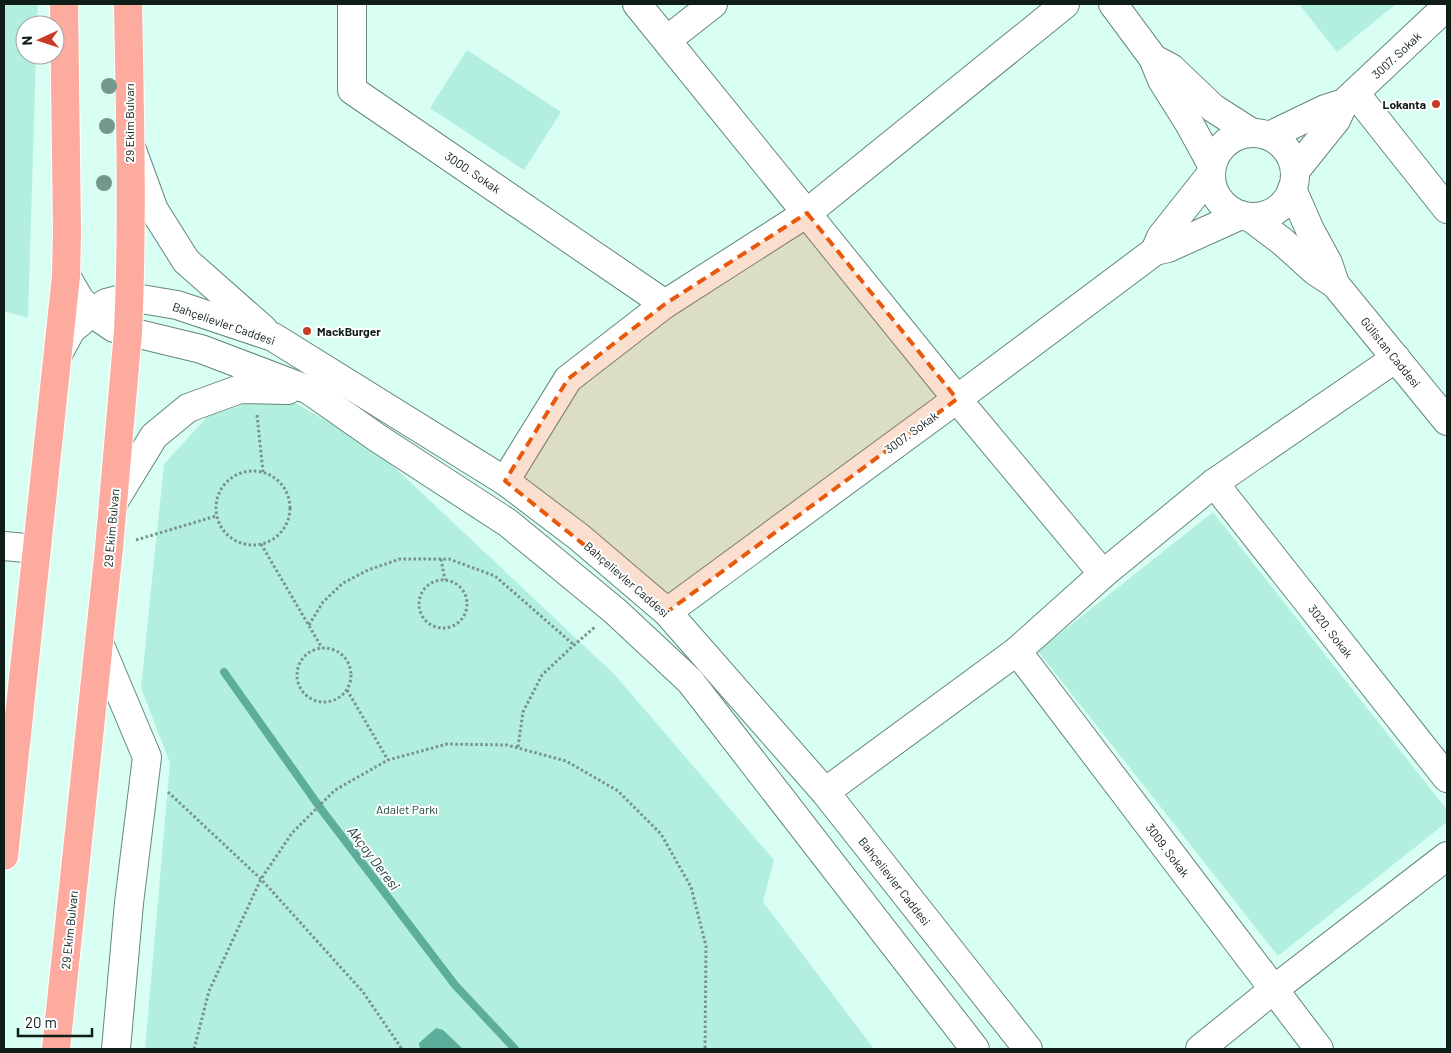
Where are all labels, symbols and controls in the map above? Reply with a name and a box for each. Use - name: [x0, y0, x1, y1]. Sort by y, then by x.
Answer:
- north arrow: [15, 15, 65, 65]
- street label: 3007. Sokak: [1368, 29, 1424, 81]
- text: N: [18, 36, 35, 46]
- street label: 29 Ekim Bulvarı: [122, 84, 136, 162]
- place label: Lokanta: [1383, 97, 1426, 111]
- marker: Lokanta: [1430, 98, 1442, 110]
- street label: 3000. Sokak: [443, 148, 503, 196]
- street label: Bahçelievler Caddesi: [171, 299, 277, 347]
- street label: Gülistan Caddesi: [1358, 314, 1424, 390]
- place label: MackBurger: [317, 324, 381, 338]
- marker: MackBurger: [301, 325, 313, 337]
- street label: 3007. Sokak: [882, 408, 940, 456]
- street label: 29 Ekim Bulvarı: [101, 488, 121, 568]
- street label: Bahçelievler Caddesi: [582, 538, 672, 620]
- street label: 3020. Sokak: [1306, 602, 1356, 660]
- park label: Adalet Parkı: [376, 802, 438, 816]
- street label: 3009. Sokak: [1143, 820, 1193, 880]
- water label: Akçay Deresi: [344, 823, 404, 894]
- street label: Bahçelievler Caddesi: [856, 834, 934, 928]
- street label: 29 Ekim Bulvarı: [58, 890, 80, 970]
- scale bar: [18, 1006, 91, 1038]
- text: 20 m: [25, 1013, 57, 1031]

